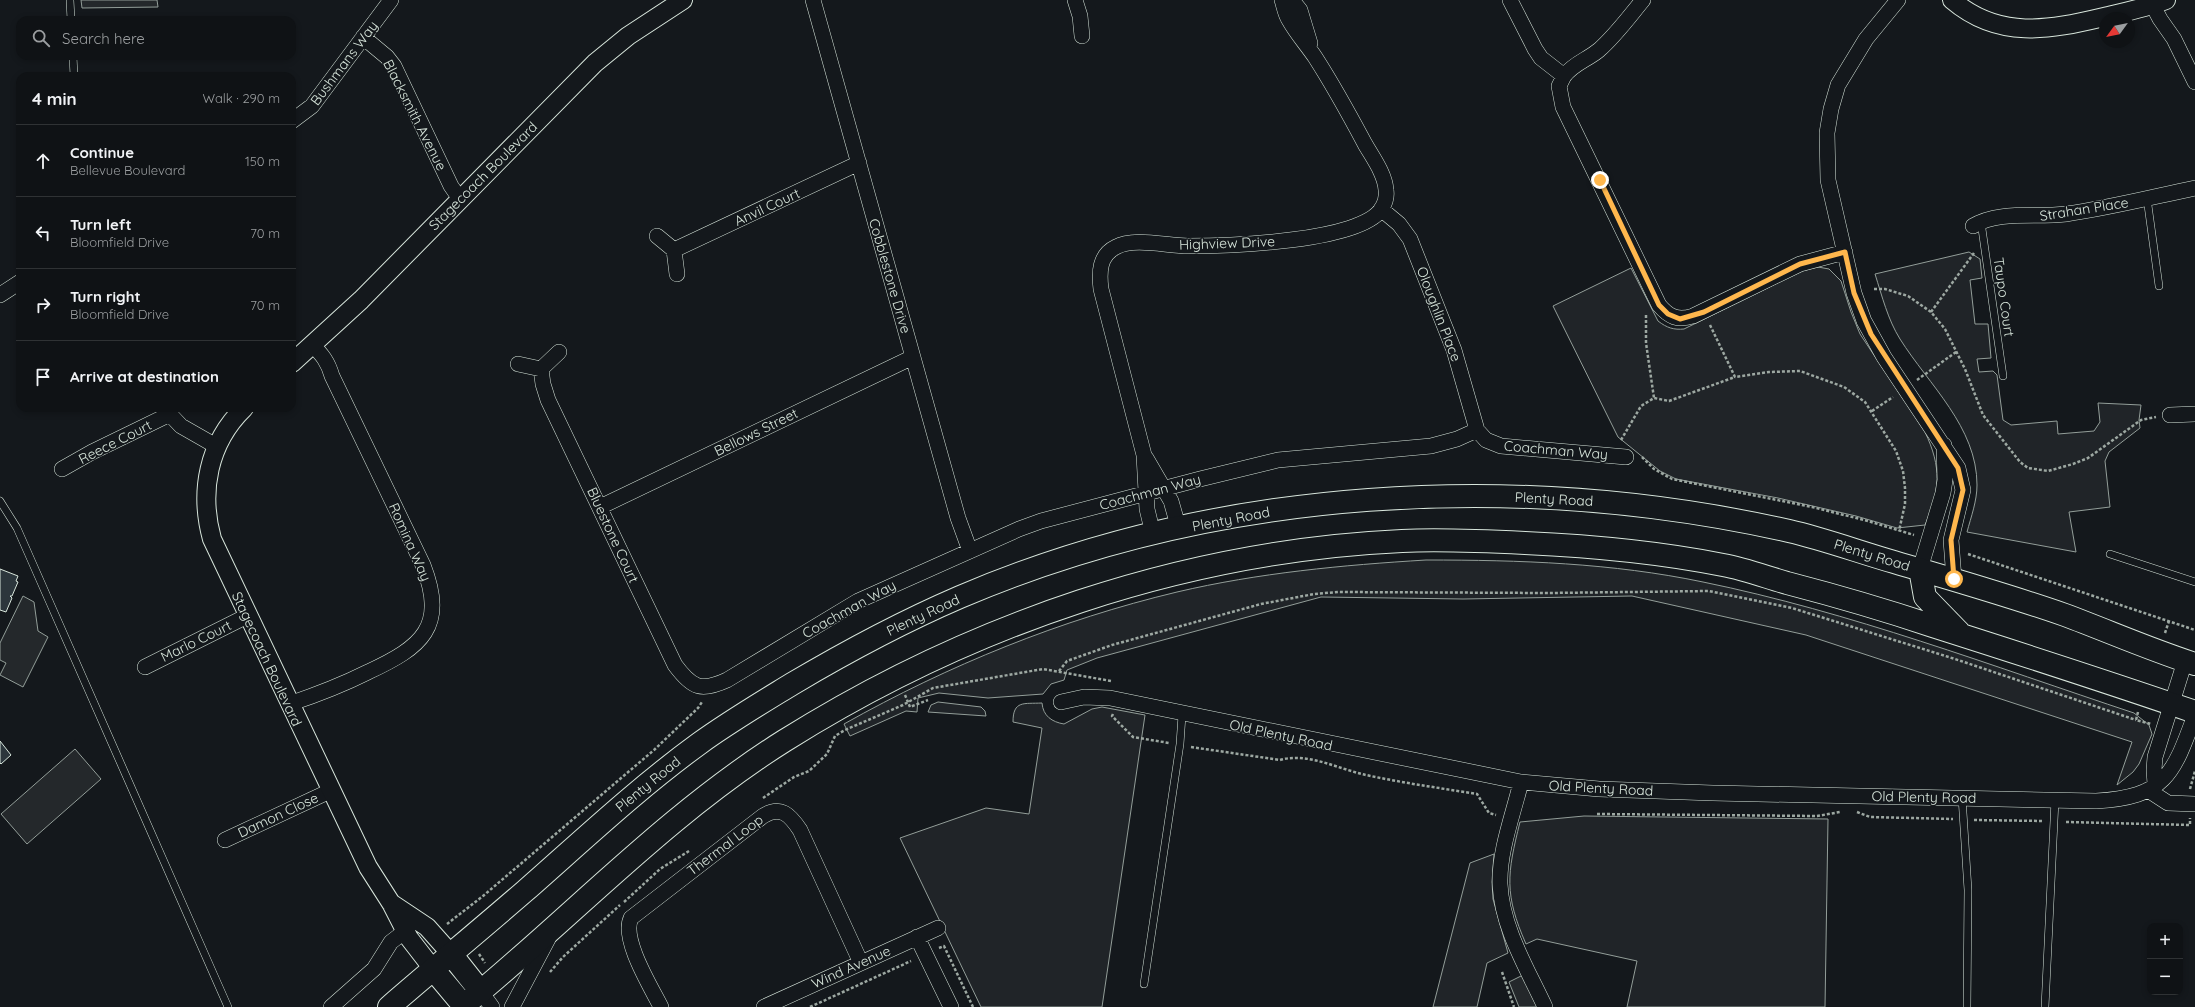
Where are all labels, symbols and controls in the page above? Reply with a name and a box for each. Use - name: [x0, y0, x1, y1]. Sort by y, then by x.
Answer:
- north arrow: [2099, 12, 2135, 48]
- search box: [16, 16, 296, 60]
- street label: Bushmans Way: [306, 17, 382, 109]
- icon: search: [30, 27, 52, 49]
- text: Search here: [62, 29, 145, 48]
- street label: Blacksmith Avenue: [379, 56, 451, 174]
- text: 4 min: [32, 88, 77, 109]
- text: Walk · 290 m: [203, 90, 280, 106]
- street label: Stagecoach Boulevard: [425, 118, 541, 234]
- text: Continue: [70, 143, 134, 162]
- icon: ahead: [32, 150, 54, 172]
- text: 150 m: [245, 153, 280, 169]
- text: Bellevue Boulevard: [70, 162, 185, 178]
- route end: [1591, 171, 1609, 189]
- street label: Anvil Court: [731, 184, 803, 230]
- street label: Strahan Place: [2038, 193, 2130, 225]
- text: Turn left: [70, 215, 132, 234]
- street label: Cobblestone Drive: [865, 216, 915, 336]
- icon: left: [32, 222, 54, 244]
- text: 70 m: [250, 225, 280, 241]
- street label: Highview Drive: [1179, 232, 1275, 254]
- text: Bloomfield Drive: [70, 234, 169, 250]
- street label: Taupo Court: [1990, 256, 2019, 338]
- street label: Oloughlin Place: [1413, 264, 1465, 364]
- text: Turn right: [70, 287, 141, 306]
- icon: right: [32, 294, 54, 316]
- text: 70 m: [250, 297, 280, 313]
- text: Bloomfield Drive: [70, 306, 169, 322]
- icon: arrive: [32, 366, 54, 388]
- text: Arrive at destination: [70, 367, 219, 386]
- street label: Bellows Street: [711, 404, 801, 460]
- street label: Reece Court: [75, 416, 155, 468]
- street label: Coachman Way: [1503, 436, 1609, 464]
- street label: Coachman Way: [1097, 470, 1203, 514]
- street label: Bluestone Court: [583, 484, 643, 586]
- street label: Plenty Road: [1514, 488, 1594, 510]
- street label: Romina Way: [385, 500, 435, 584]
- street label: Plenty Road: [1191, 503, 1271, 535]
- street label: Plenty Road: [1832, 535, 1912, 575]
- route start: [1945, 570, 1963, 588]
- street label: Coachman Way: [799, 576, 899, 642]
- street label: Stagecoach Boulevard: [228, 589, 306, 729]
- street label: Plenty Road: [884, 590, 962, 640]
- street label: Marlo Court: [158, 616, 235, 666]
- street label: Old Plenty Road: [1228, 715, 1334, 755]
- street label: Plenty Road: [612, 752, 684, 816]
- street label: Old Plenty Road: [1548, 776, 1654, 800]
- street label: Old Plenty Road: [1871, 787, 1977, 807]
- street label: Damon Close: [235, 788, 321, 842]
- street label: Thermal Loop: [683, 810, 767, 880]
- map controls: [2147, 923, 2183, 995]
- button: +: [2147, 923, 2183, 959]
- street label: Wind Avenue: [809, 941, 893, 992]
- button: −: [2147, 959, 2183, 995]

